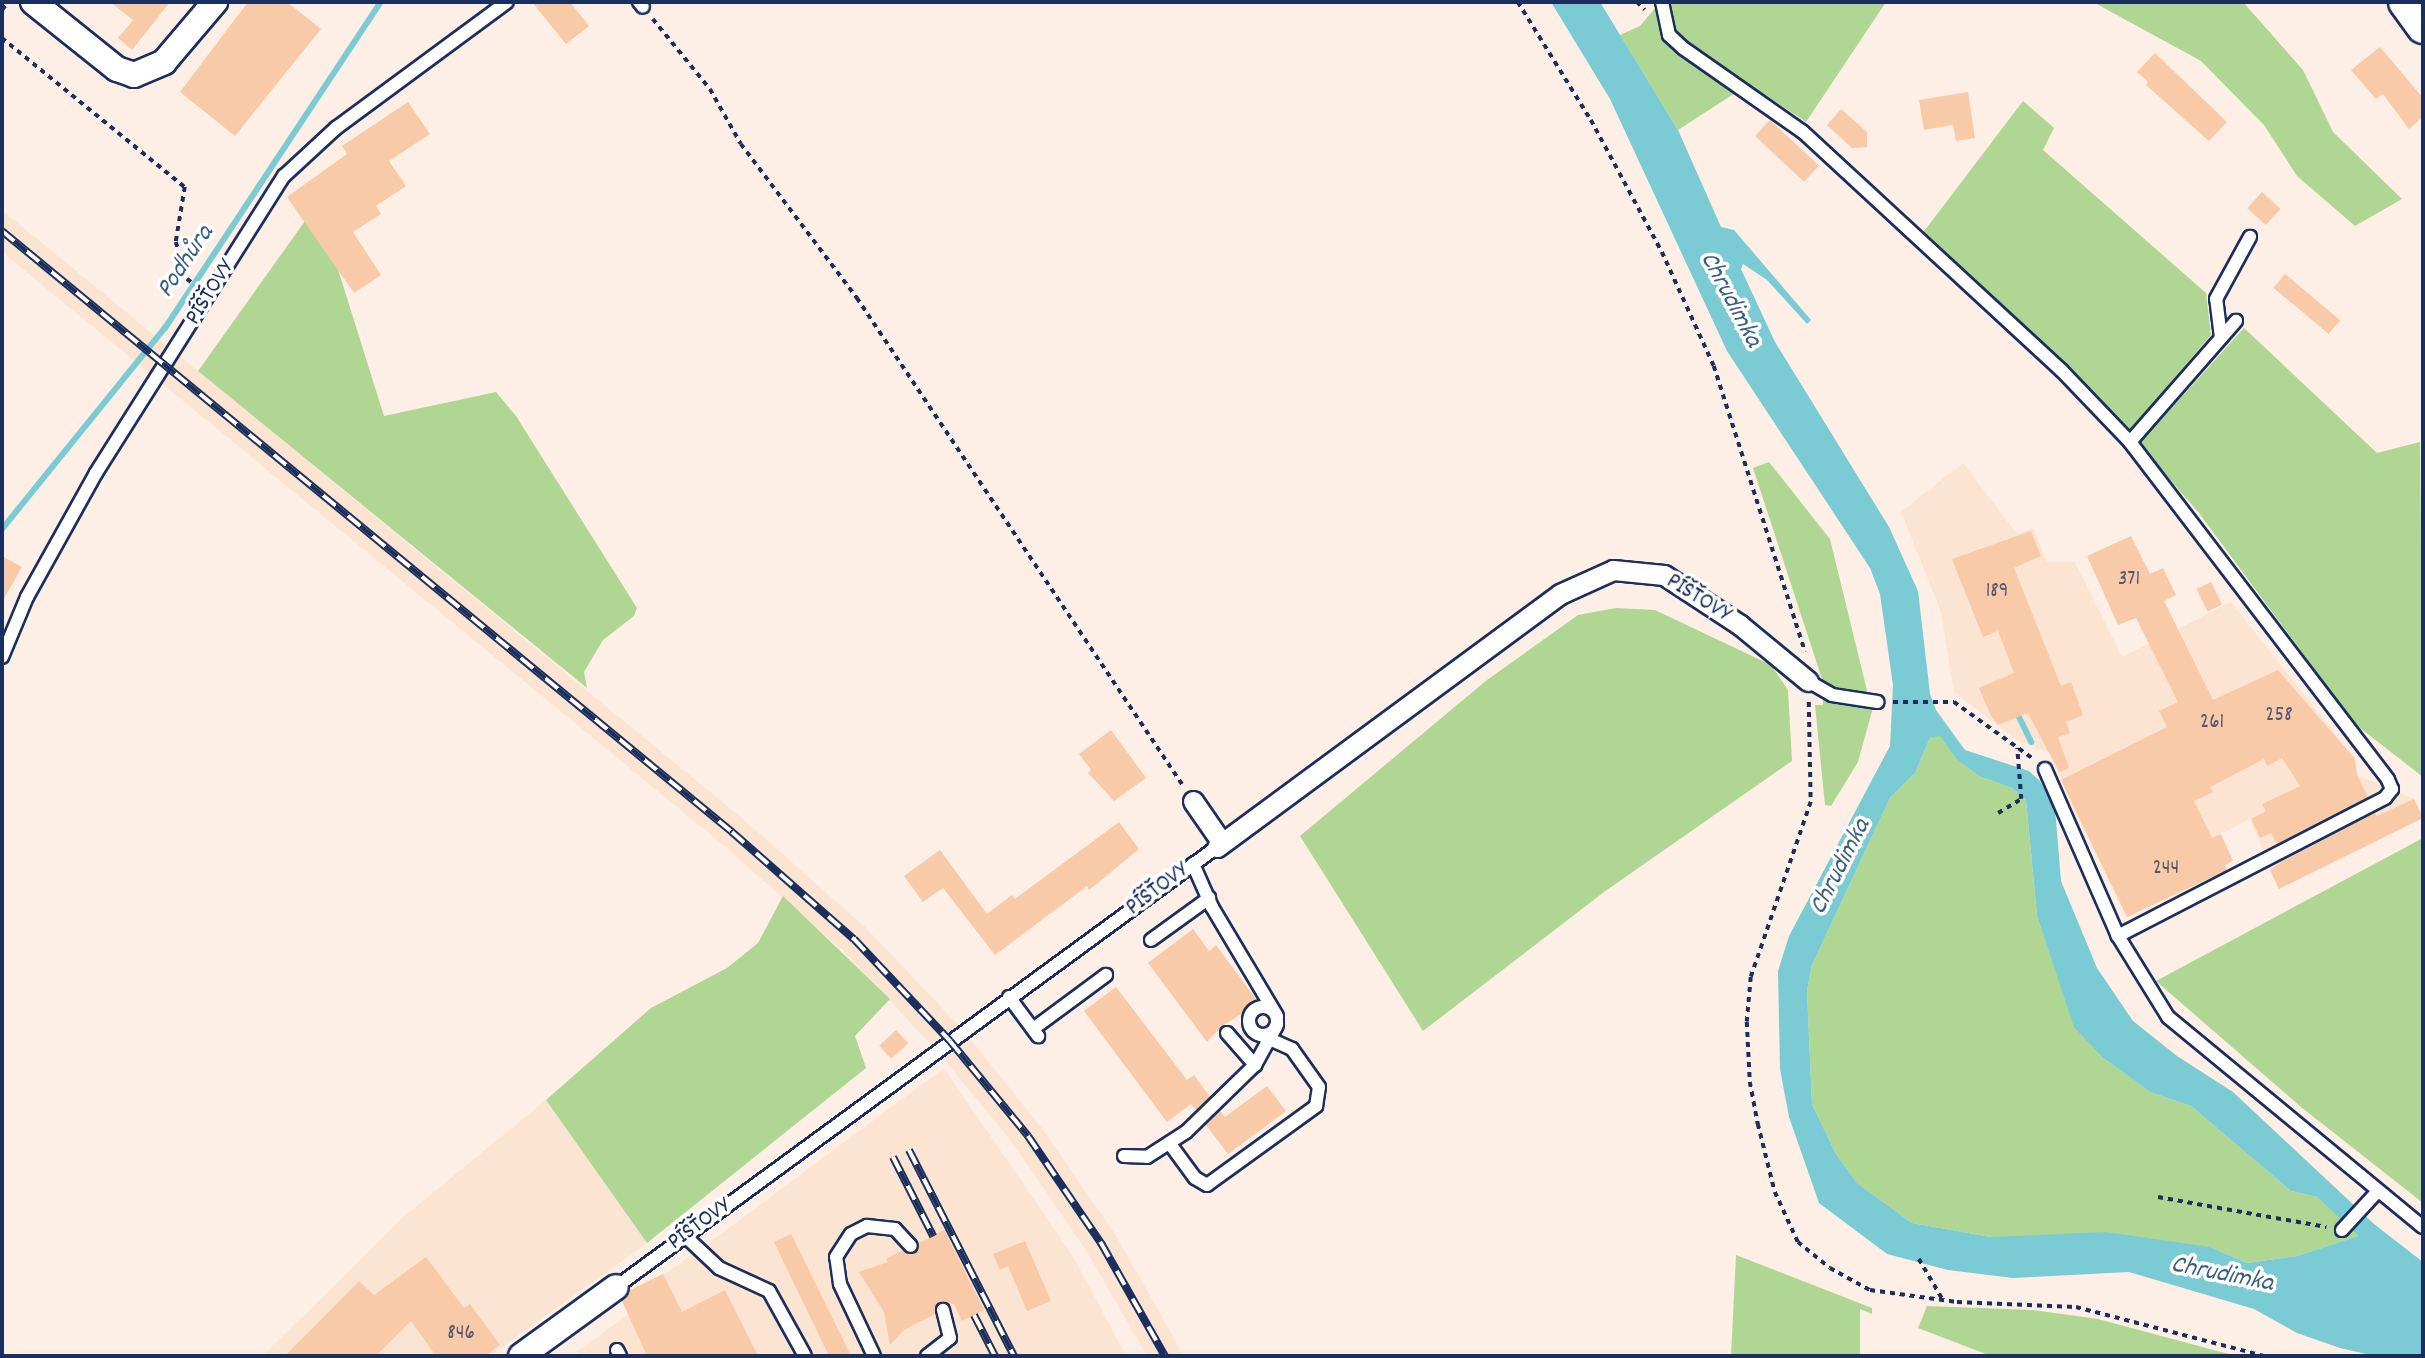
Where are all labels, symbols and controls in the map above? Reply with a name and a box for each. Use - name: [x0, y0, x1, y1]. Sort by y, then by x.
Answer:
- water label: Podhůra: [151, 220, 221, 304]
- water label: Chrudimka: [1692, 247, 1768, 353]
- street label: PÍŠŤOVY: [180, 255, 242, 331]
- house number: 371: [2118, 567, 2140, 593]
- street label: PÍŠŤOVY: [1660, 568, 1736, 630]
- house number: 189: [1986, 579, 2008, 605]
- house number: 258: [2265, 703, 2293, 729]
- house number: 261: [2200, 710, 2224, 736]
- water label: Chrudimka: [1804, 814, 1878, 920]
- house number: 244: [2153, 856, 2179, 882]
- street label: PÍŠŤOVY: [1121, 857, 1195, 923]
- street label: PÍŠŤOVY: [663, 1192, 737, 1258]
- water label: Chrudimka: [2168, 1250, 2276, 1300]
- house number: 846: [447, 1321, 475, 1347]

